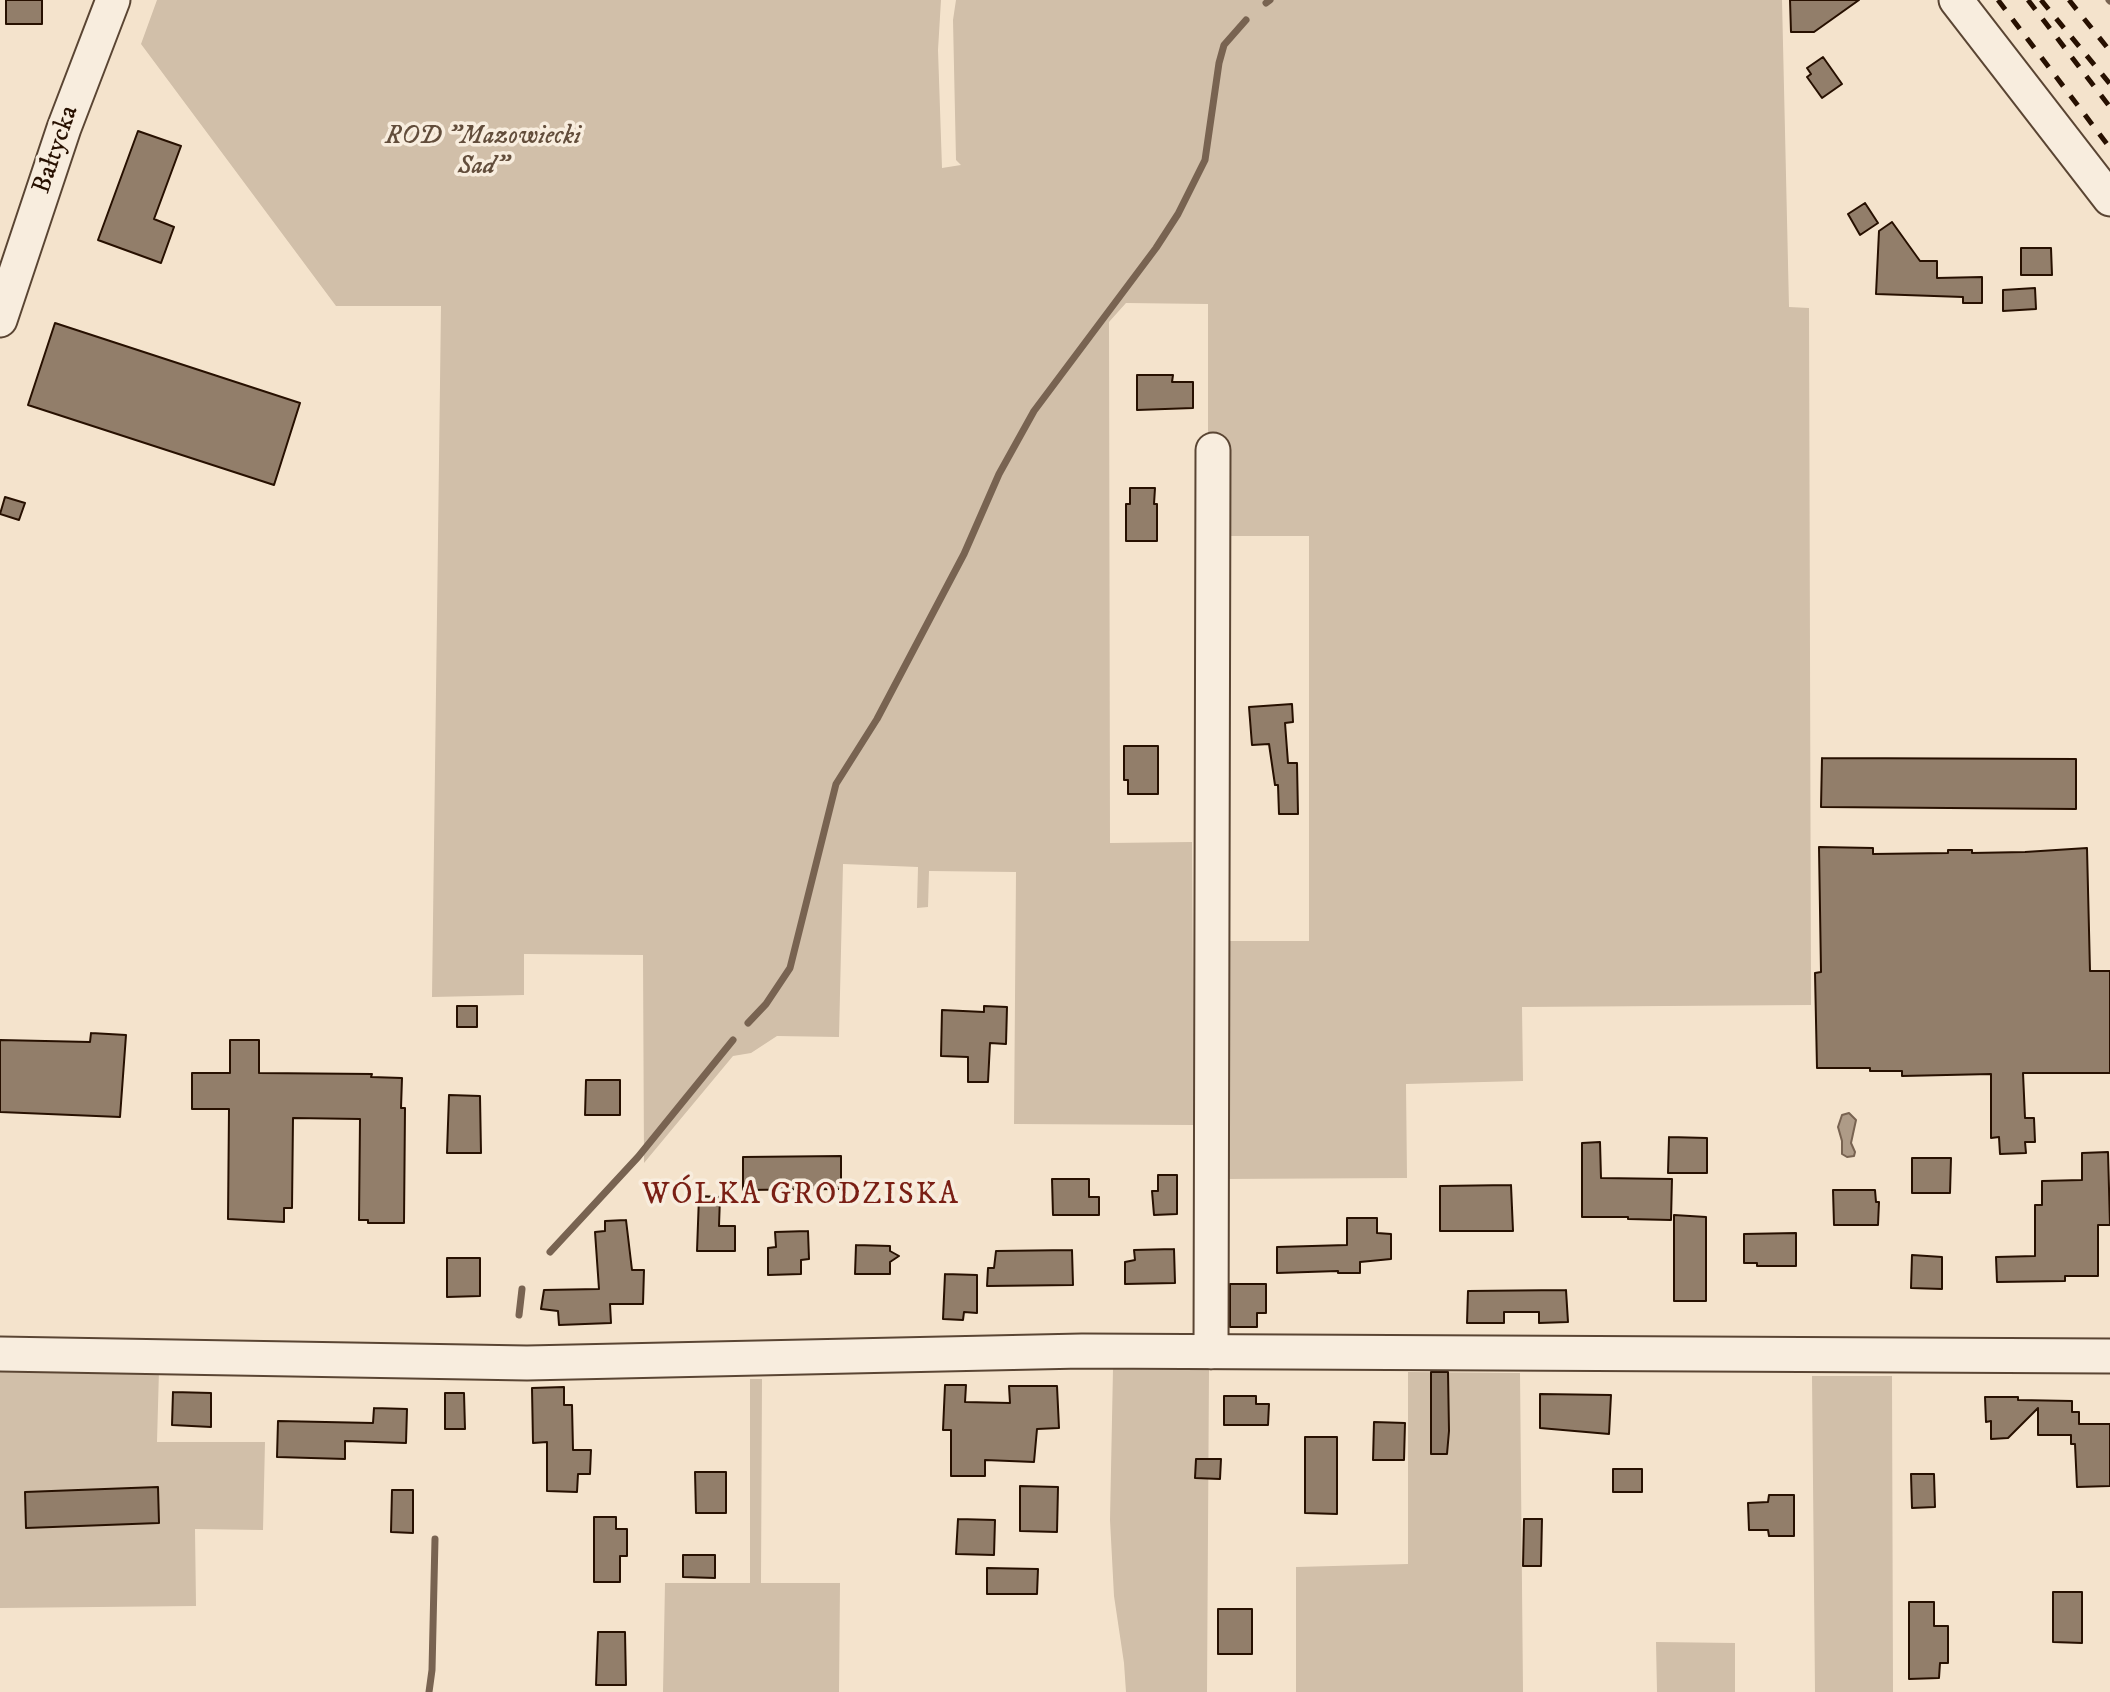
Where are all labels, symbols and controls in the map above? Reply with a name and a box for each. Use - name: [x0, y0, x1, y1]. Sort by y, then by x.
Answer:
- street label: Bałtycka: [27, 102, 87, 198]
- park label: ROD "Mazowiecki Sad": [385, 122, 581, 184]
- district label: WÓLKA GRODZISKA: [644, 1179, 958, 1215]

